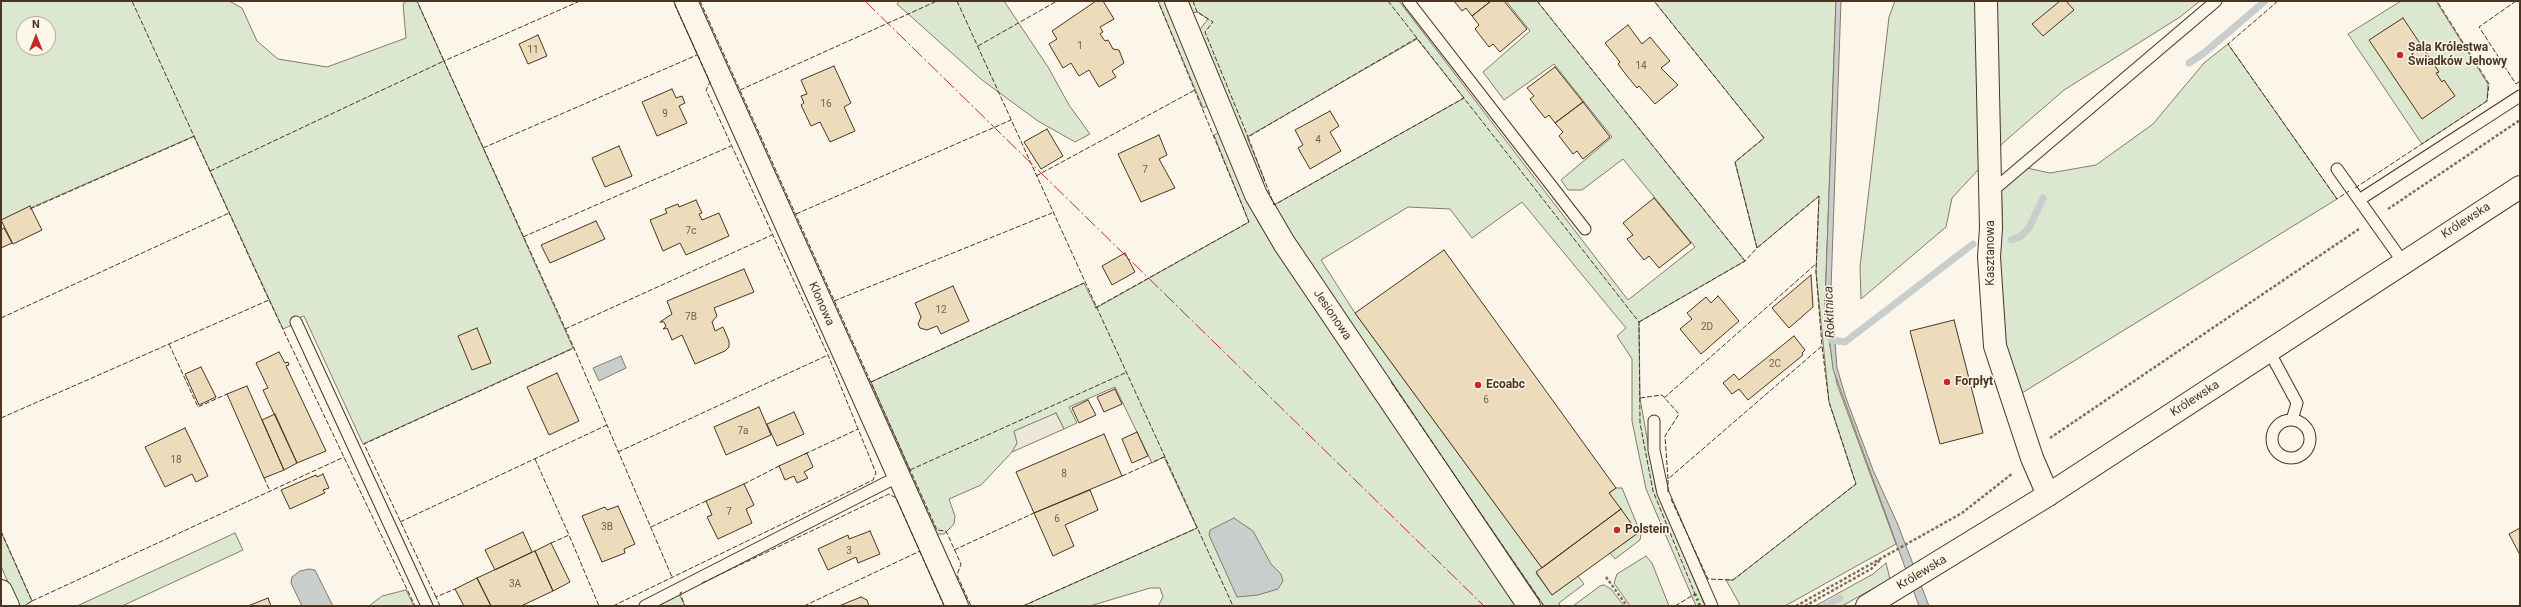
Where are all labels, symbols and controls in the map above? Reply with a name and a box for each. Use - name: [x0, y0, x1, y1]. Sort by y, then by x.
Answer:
- north arrow: [16, 16, 56, 56]
- text: N: [32, 18, 40, 31]
- house number: 1: [1077, 40, 1083, 52]
- place label: Sala Królestwa Świadków Jehowy: [2408, 41, 2507, 69]
- house number: 11: [527, 44, 539, 56]
- marker: Sala Królestwa Świadków Jehowy: [2395, 50, 2405, 60]
- house number: 14: [1635, 60, 1647, 72]
- house number: 16: [820, 98, 832, 110]
- house number: 9: [662, 108, 668, 120]
- house number: 4: [1315, 134, 1321, 146]
- house number: 7: [1142, 164, 1148, 176]
- street label: Królewska: [2439, 200, 2493, 242]
- street label: Kasztanowa: [1984, 220, 1998, 286]
- house number: 7c: [686, 225, 696, 237]
- street label: Klonowa: [805, 280, 837, 328]
- water label: Rokitnica: [1821, 286, 1839, 338]
- street label: Jesionowa: [1310, 287, 1354, 343]
- house number: 12: [935, 304, 947, 316]
- house number: 7B: [685, 311, 697, 323]
- house number: 2D: [1701, 321, 1713, 333]
- house number: 2C: [1769, 358, 1781, 370]
- place label: Forpłyt: [1955, 375, 1993, 389]
- marker: Forpłyt: [1942, 377, 1952, 387]
- place label: Ecoabc: [1486, 378, 1525, 392]
- street label: Królewska: [2168, 378, 2222, 420]
- marker: Ecoabc: [1473, 380, 1483, 390]
- house number: 6: [1483, 394, 1489, 406]
- house number: 7a: [737, 425, 749, 437]
- house number: 18: [170, 454, 182, 466]
- house number: 8: [1061, 468, 1067, 480]
- house number: 7: [726, 506, 732, 518]
- house number: 6: [1054, 513, 1060, 525]
- house number: 3B: [601, 521, 613, 533]
- place label: Polstein: [1625, 523, 1669, 537]
- marker: Polstein: [1612, 525, 1622, 535]
- house number: 3: [846, 545, 852, 557]
- street label: Królewska: [1895, 553, 1949, 593]
- house number: 3A: [509, 578, 521, 590]

